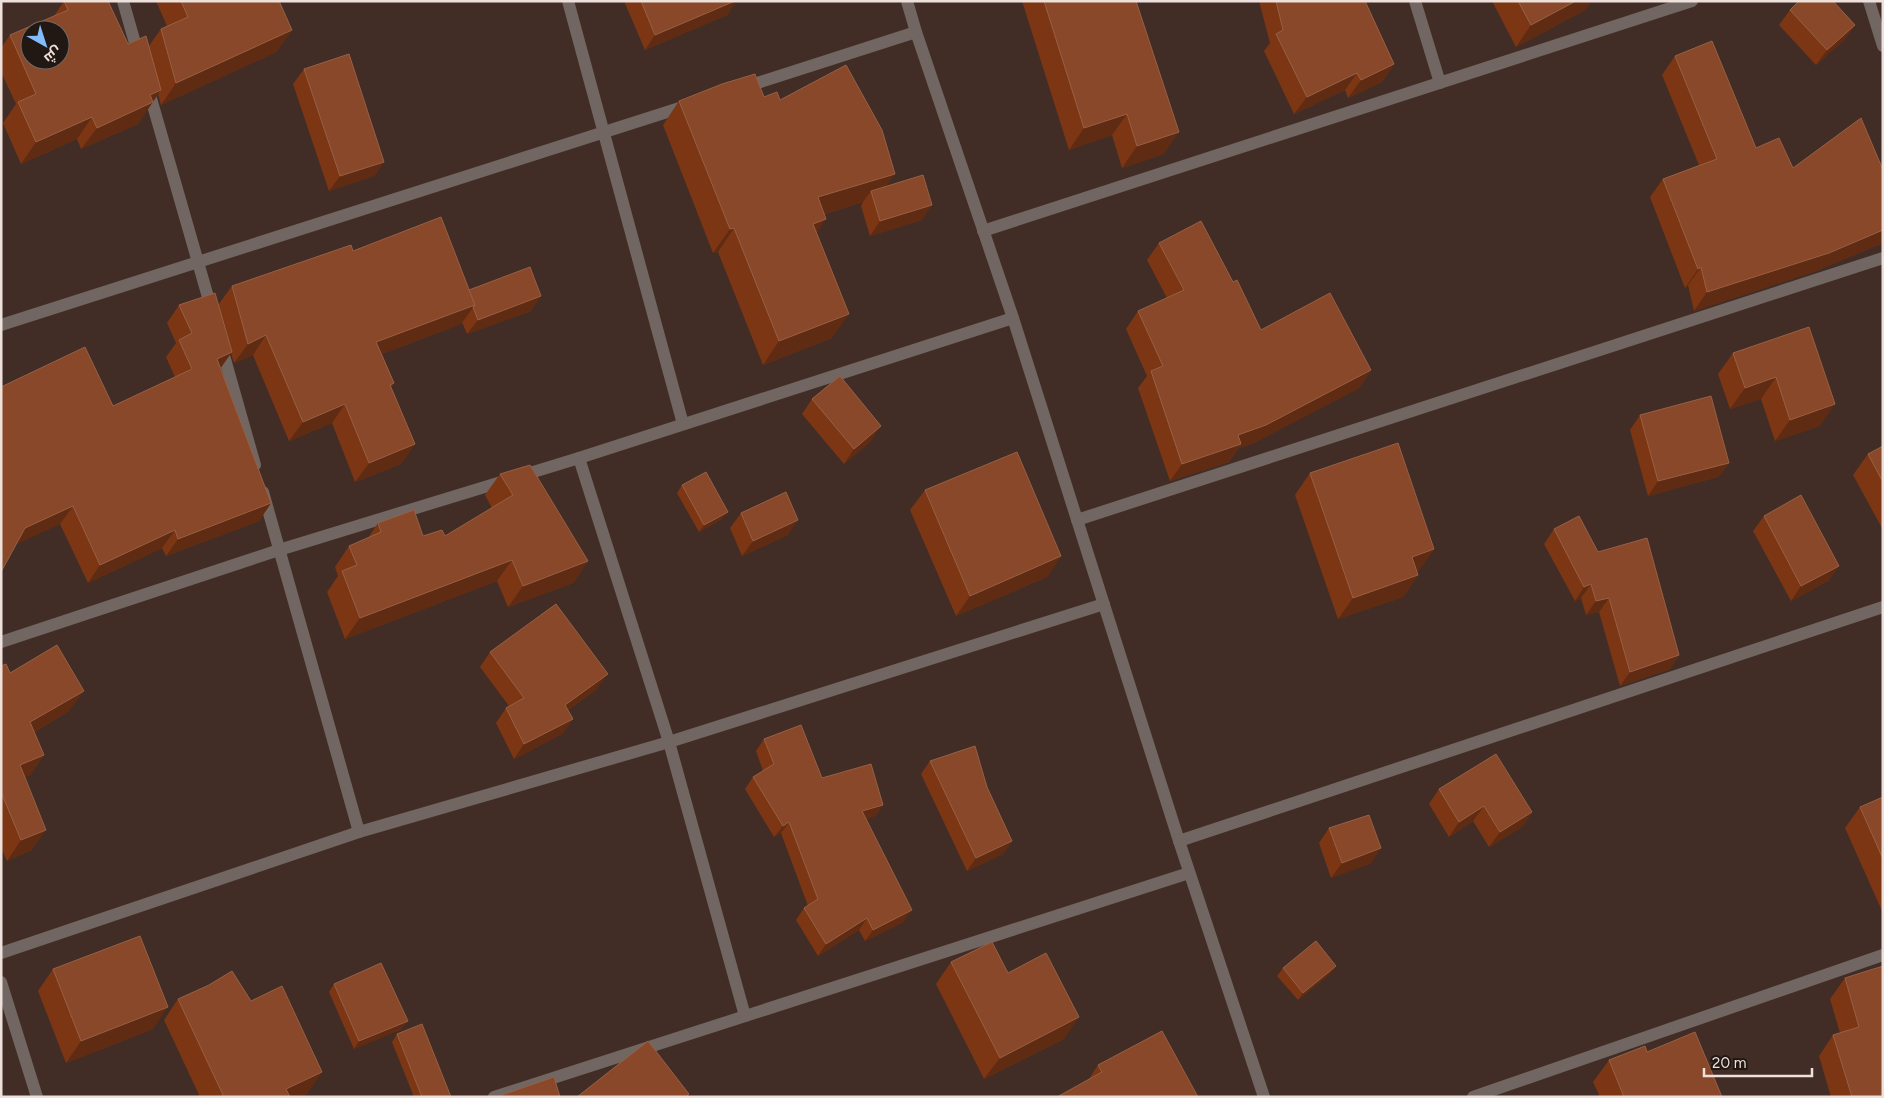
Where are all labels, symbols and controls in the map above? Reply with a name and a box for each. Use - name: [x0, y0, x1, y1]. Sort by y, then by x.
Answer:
- north arrow: [20, 20, 70, 70]
- text: ش: [41, 42, 65, 67]
- scale bar: [1704, 1046, 1812, 1078]
- text: 20 m: [1712, 1054, 1746, 1072]

